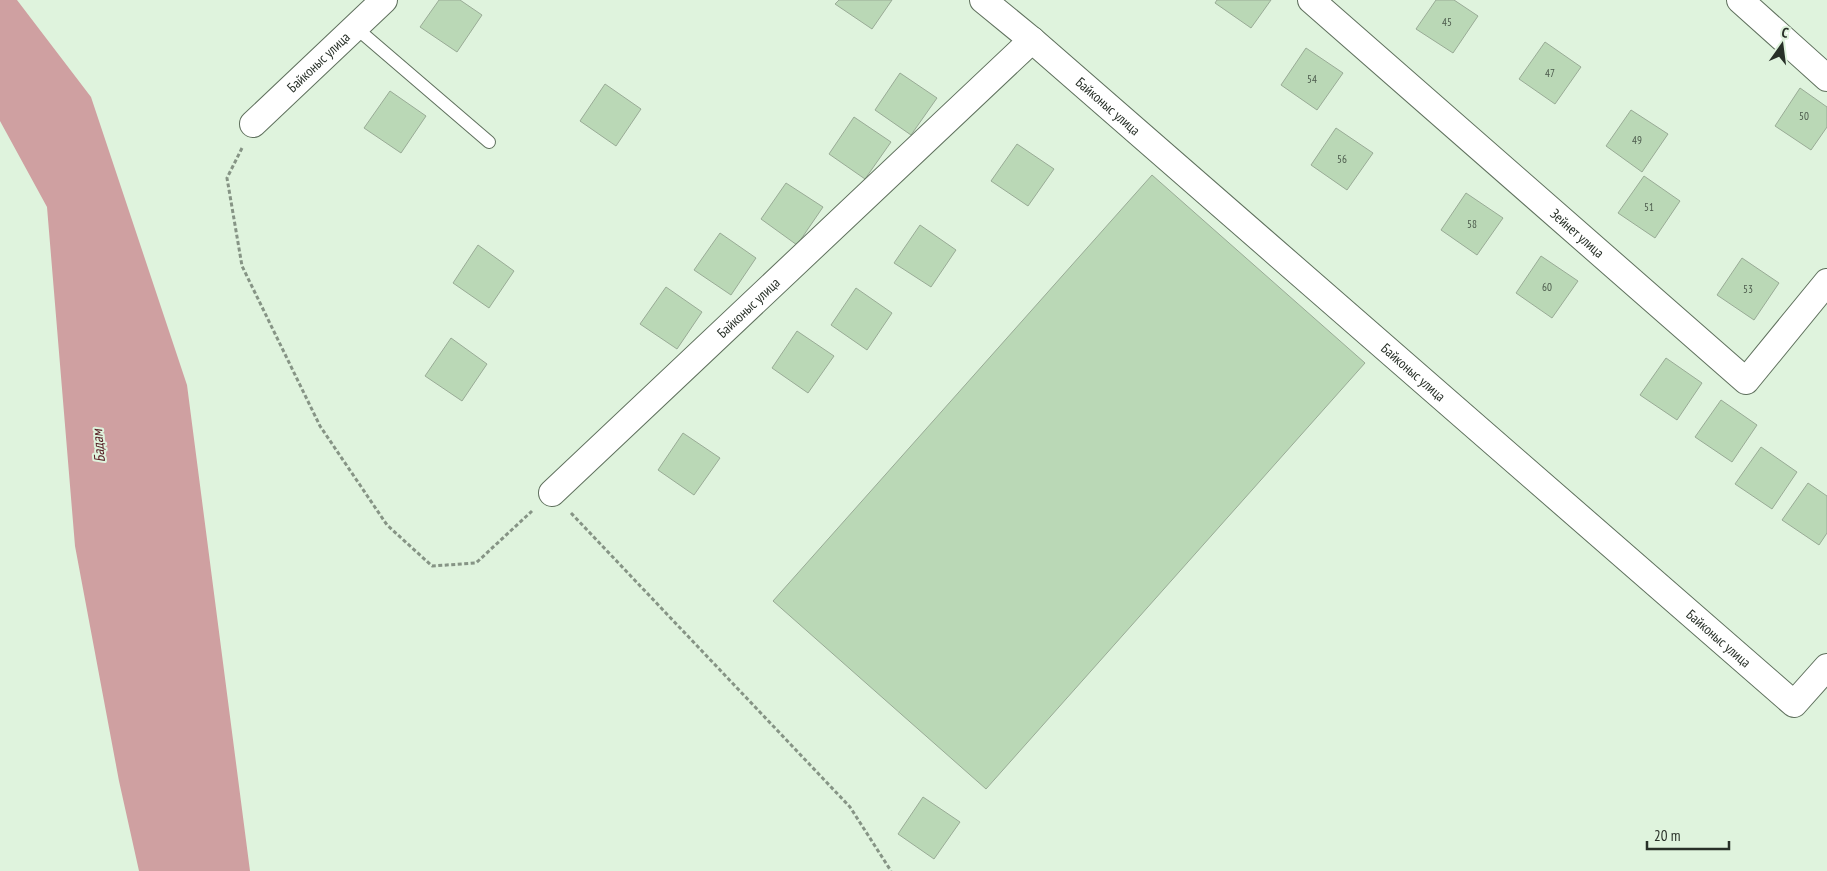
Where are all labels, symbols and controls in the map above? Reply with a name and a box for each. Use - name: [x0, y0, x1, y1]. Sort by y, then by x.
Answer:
- house number: 45: [1442, 15, 1452, 29]
- north arrow: [1757, 20, 1807, 70]
- text: С: [1780, 23, 1791, 42]
- street label: Байконыс улица: [283, 28, 353, 96]
- house number: 47: [1545, 66, 1555, 80]
- house number: 54: [1307, 72, 1317, 86]
- street label: Байконыс улица: [1072, 73, 1144, 139]
- house number: 50: [1799, 109, 1809, 123]
- house number: 49: [1632, 133, 1642, 147]
- house number: 56: [1337, 152, 1347, 166]
- house number: 51: [1644, 200, 1654, 214]
- street label: Зейнет улица: [1547, 205, 1608, 262]
- house number: 58: [1467, 217, 1477, 231]
- street label: Байконыс улица: [713, 274, 784, 342]
- house number: 60: [1542, 280, 1552, 294]
- house number: 53: [1743, 282, 1753, 296]
- street label: Байконыс улица: [1377, 339, 1449, 405]
- water label: Бадам: [87, 428, 109, 463]
- street label: Байконыс улица: [1683, 605, 1755, 671]
- scale bar: [1647, 818, 1730, 850]
- text: 20 m: [1654, 826, 1680, 845]

